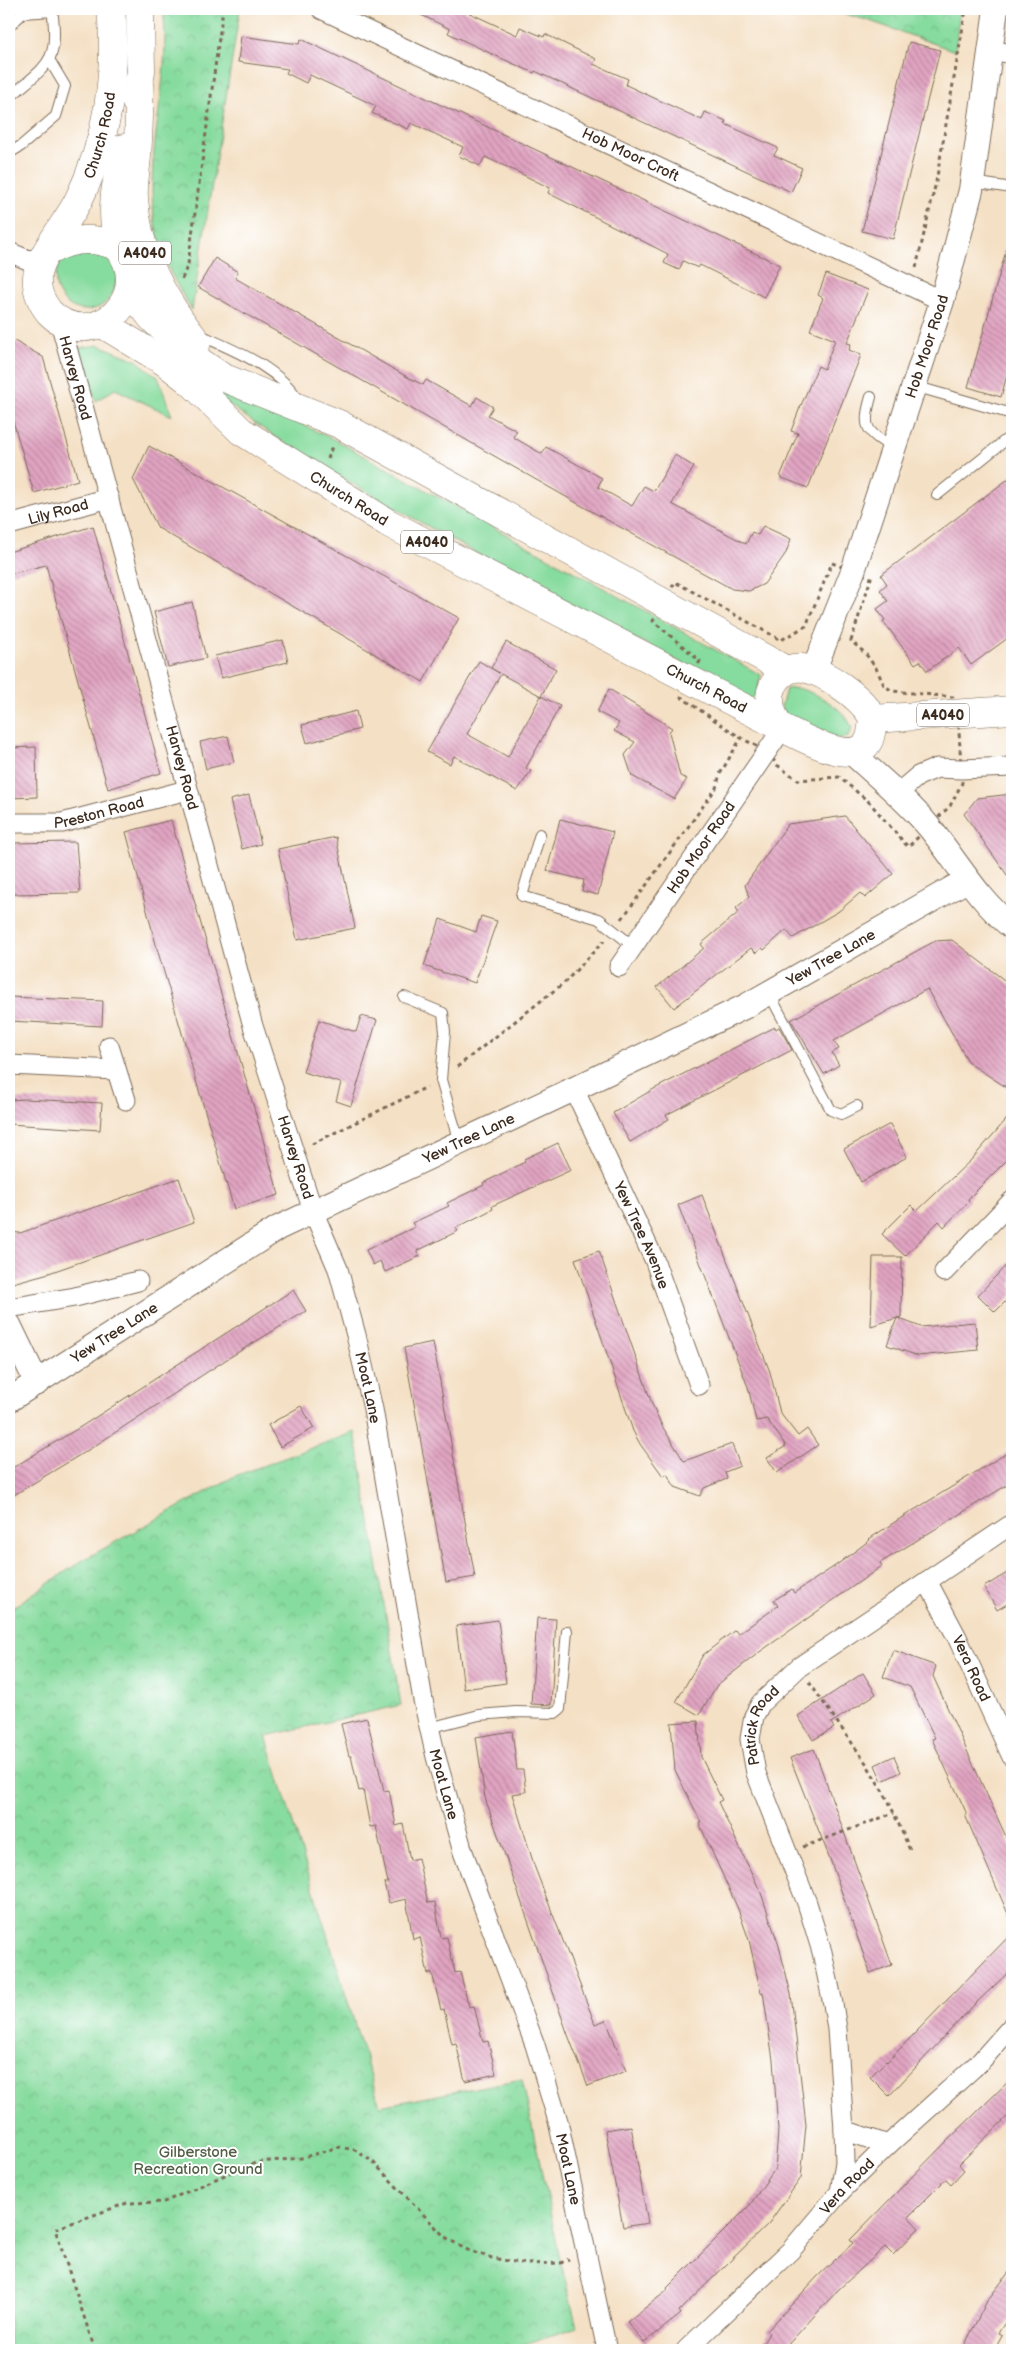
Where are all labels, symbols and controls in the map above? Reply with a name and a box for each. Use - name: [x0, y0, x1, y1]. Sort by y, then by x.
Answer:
- street label: Church Road: [80, 91, 120, 182]
- street label: Hob Moor Croft: [579, 124, 682, 186]
- road number: A4040: [119, 242, 171, 264]
- street label: Hob Moor Road: [902, 293, 953, 401]
- street label: Harvey Road: [54, 334, 95, 422]
- street label: Church Road: [306, 467, 391, 531]
- street label: Lily Road: [26, 495, 91, 529]
- road number: A4040: [401, 530, 453, 554]
- street label: Church Road: [662, 660, 750, 718]
- road number: A4040: [917, 704, 969, 726]
- street label: Harvey Road: [161, 723, 202, 812]
- street label: Preston Road: [54, 793, 146, 833]
- street label: Hob Moor Road: [663, 798, 740, 898]
- street label: Yew Tree Lane: [782, 925, 879, 991]
- street label: Yew Tree Lane: [419, 1109, 518, 1169]
- street label: Harvey Road: [273, 1113, 318, 1202]
- street label: Yew Tree Avenue: [608, 1178, 673, 1292]
- street label: Yew Tree Lane: [67, 1298, 162, 1368]
- street label: Moat Lane: [350, 1350, 384, 1425]
- street label: Vera Road: [947, 1632, 994, 1705]
- street label: Patrick Road: [741, 1682, 784, 1767]
- street label: Moat Lane: [424, 1747, 462, 1822]
- street label: Moat Lane: [551, 2132, 585, 2207]
- park label: Gilberstone Recreation Ground: [133, 2143, 263, 2179]
- street label: Vera Road: [816, 2154, 879, 2219]

